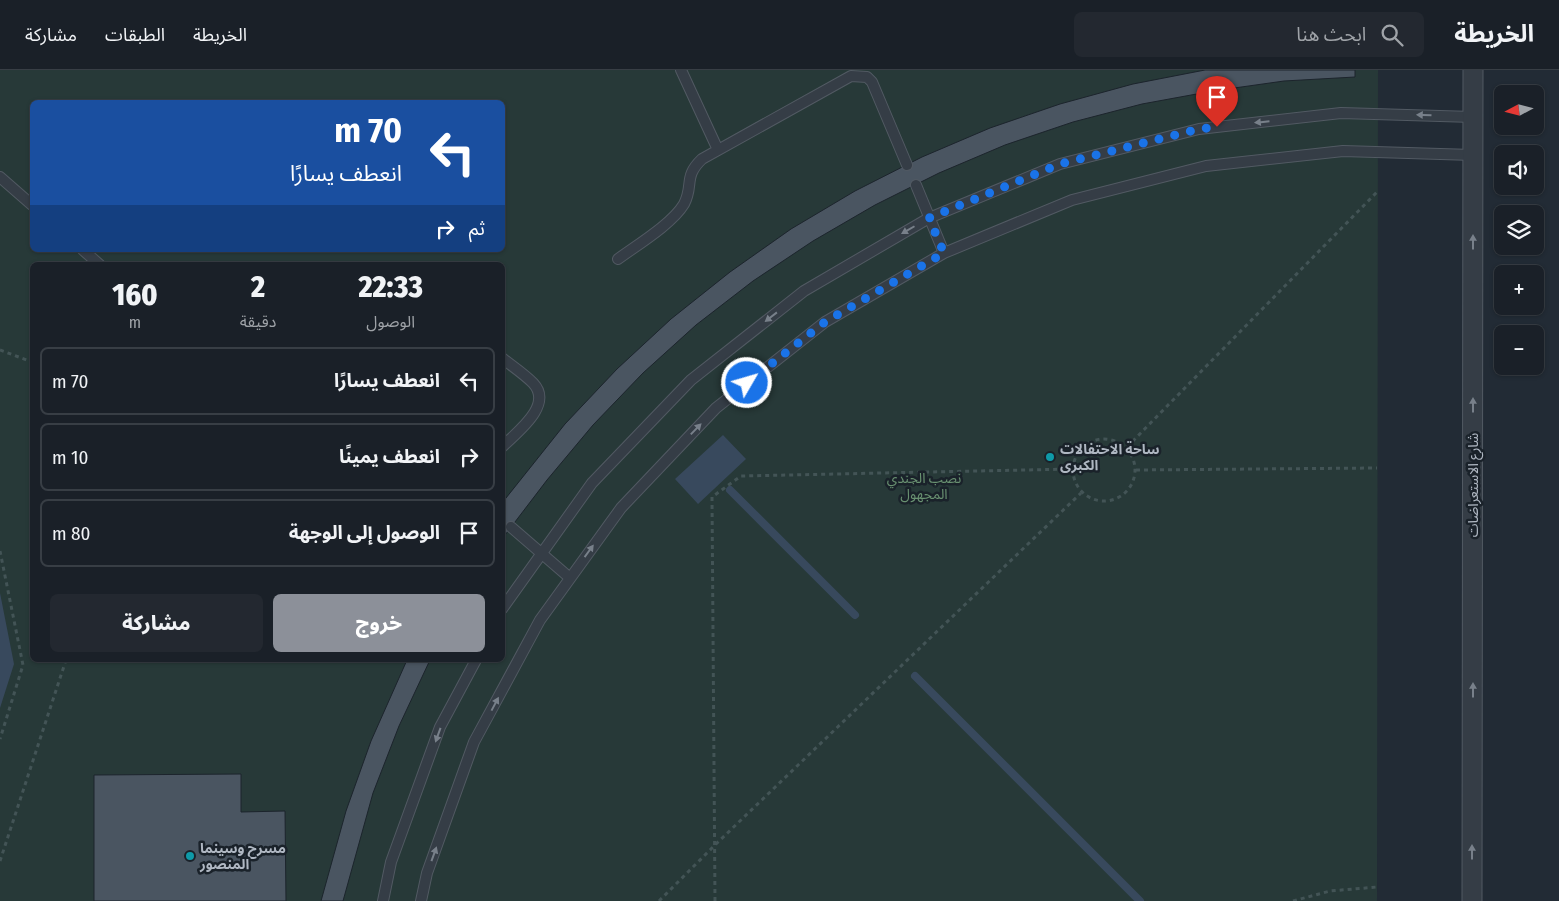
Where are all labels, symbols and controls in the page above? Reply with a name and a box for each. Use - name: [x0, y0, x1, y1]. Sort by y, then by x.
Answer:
- search box: [1074, 12, 1424, 57]
- text: الخريطة: [1454, 20, 1534, 48]
- icon: search: [1378, 21, 1406, 49]
- text: ابحث هنا: [1296, 23, 1366, 46]
- text: مشاركة: [25, 24, 77, 46]
- text: الطبقات: [105, 24, 165, 46]
- text: الخريطة: [193, 24, 247, 46]
- pin: [1196, 76, 1238, 127]
- icon: arrive: [1203, 83, 1231, 111]
- north arrow: [1494, 85, 1544, 135]
- map controls: [1494, 85, 1544, 375]
- text: 70 m: [334, 109, 402, 151]
- one-way arrow: [1416, 111, 1432, 119]
- one-way arrow: [1254, 118, 1270, 126]
- icon: left: [420, 120, 485, 185]
- button: sound: [1494, 145, 1544, 195]
- text: انعطف يسارًا: [290, 160, 402, 187]
- button: layers: [1494, 205, 1544, 255]
- icon: right: [431, 215, 459, 243]
- text: ثم: [469, 217, 485, 240]
- one-way arrow: [902, 225, 915, 234]
- one-way arrow: [1469, 234, 1477, 250]
- button: +: [1494, 265, 1544, 315]
- text: 2: [251, 269, 265, 305]
- text: 22:33: [358, 269, 423, 305]
- text: 160: [112, 277, 158, 313]
- one-way arrow: [765, 311, 778, 322]
- text: دقيقة: [240, 312, 276, 331]
- text: الوصول: [366, 312, 415, 331]
- text: m: [129, 313, 141, 332]
- button: −: [1494, 325, 1544, 375]
- position arrow: [720, 356, 772, 408]
- icon: left: [455, 367, 483, 395]
- text: انعطف يسارًا: [334, 369, 440, 392]
- text: 70 m: [52, 370, 88, 393]
- one-way arrow: [1469, 397, 1477, 413]
- one-way arrow: [690, 423, 702, 435]
- street label: شارع الاستعراضات: [1465, 433, 1484, 537]
- place label: ساحة الاحتفالات الكبرى: [1060, 441, 1160, 474]
- icon: right: [455, 443, 483, 471]
- text: انعطف يمينًا: [339, 445, 440, 468]
- text: 10 m: [52, 446, 88, 469]
- marker: ساحة الاحتفالات الكبرى: [1044, 451, 1056, 463]
- park label: نصب الجندي المجهول: [887, 470, 961, 503]
- icon: arrive: [455, 519, 483, 547]
- text: الوصول إلى الوجهة: [289, 521, 440, 544]
- text: 80 m: [52, 522, 91, 545]
- one-way arrow: [584, 544, 594, 558]
- button: مشاركة: [50, 594, 263, 652]
- button: خروج: [273, 594, 485, 652]
- one-way arrow: [1469, 682, 1477, 698]
- one-way arrow: [491, 697, 499, 711]
- one-way arrow: [434, 727, 441, 742]
- place label: مسرح وسينما المنصور: [199, 840, 286, 873]
- one-way arrow: [1468, 844, 1476, 860]
- one-way arrow: [430, 846, 438, 861]
- marker: مسرح وسينما المنصور: [184, 850, 196, 862]

